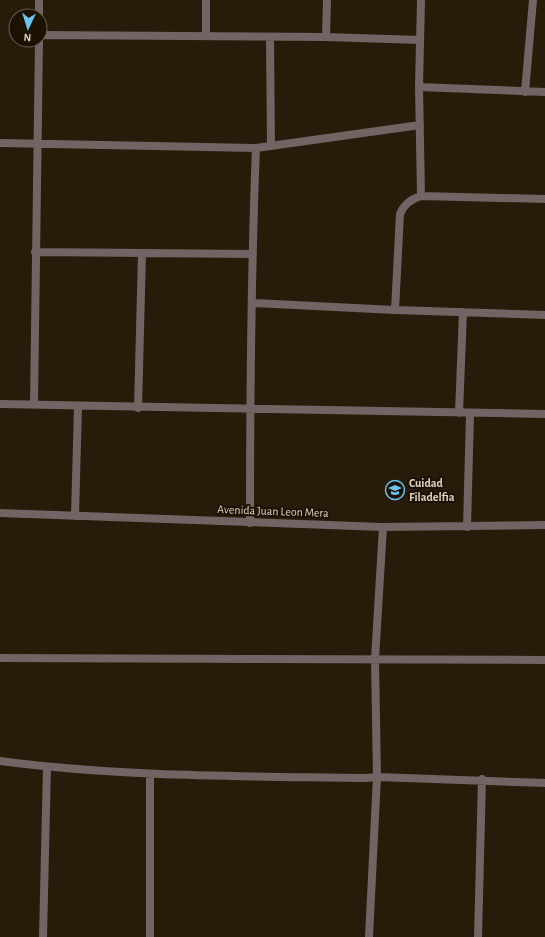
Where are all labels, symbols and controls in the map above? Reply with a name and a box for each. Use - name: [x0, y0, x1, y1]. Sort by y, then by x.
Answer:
- north arrow: [8, 8, 48, 48]
- text: N: [23, 32, 32, 43]
- place label: Cuidad Filadelfia: [409, 477, 455, 503]
- school or university icon: Cuidad Filadelfia: [384, 479, 406, 501]
- street label: Avenida Juan Leon Mera: [217, 503, 329, 519]

